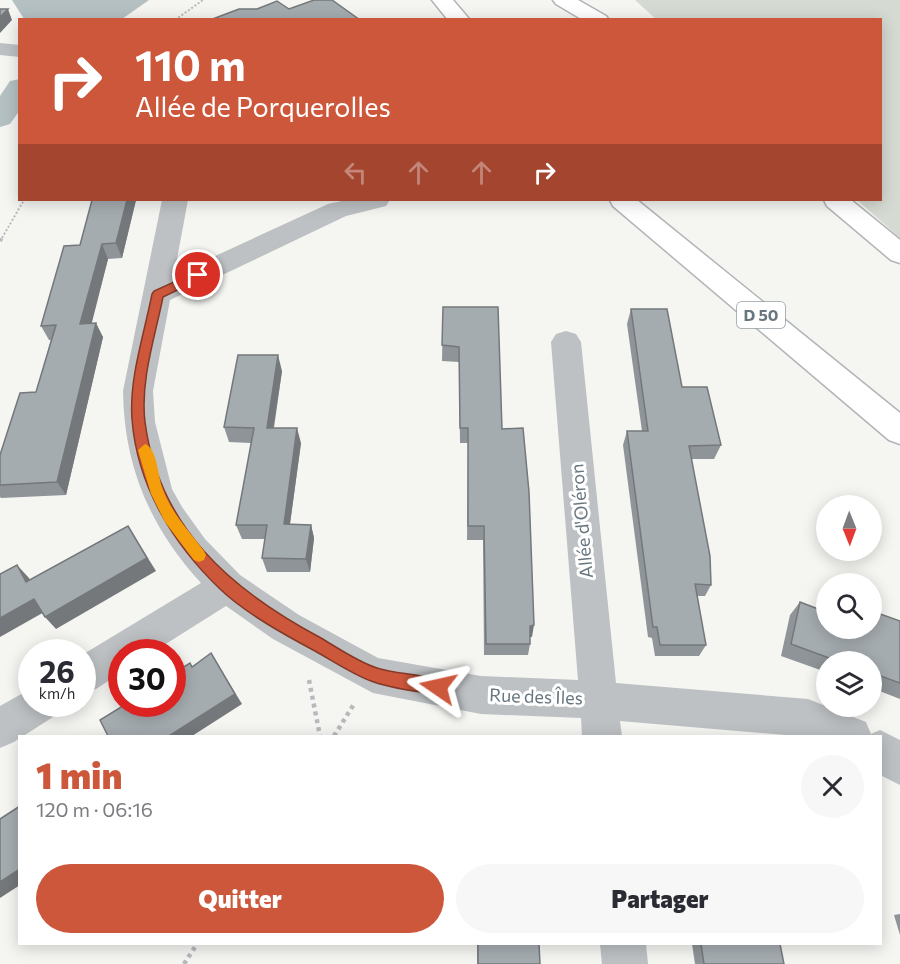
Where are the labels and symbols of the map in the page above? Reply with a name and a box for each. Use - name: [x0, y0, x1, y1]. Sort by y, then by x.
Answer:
- pin: [172, 249, 223, 300]
- road number: D 50: [737, 302, 785, 328]
- street label: Allée d'Oléron: [565, 463, 597, 579]
- north arrow: [816, 495, 882, 561]
- speed limit sign: 30: [108, 639, 186, 717]
- position arrow: [406, 655, 470, 719]
- street label: Rue des Îles: [489, 683, 583, 709]

